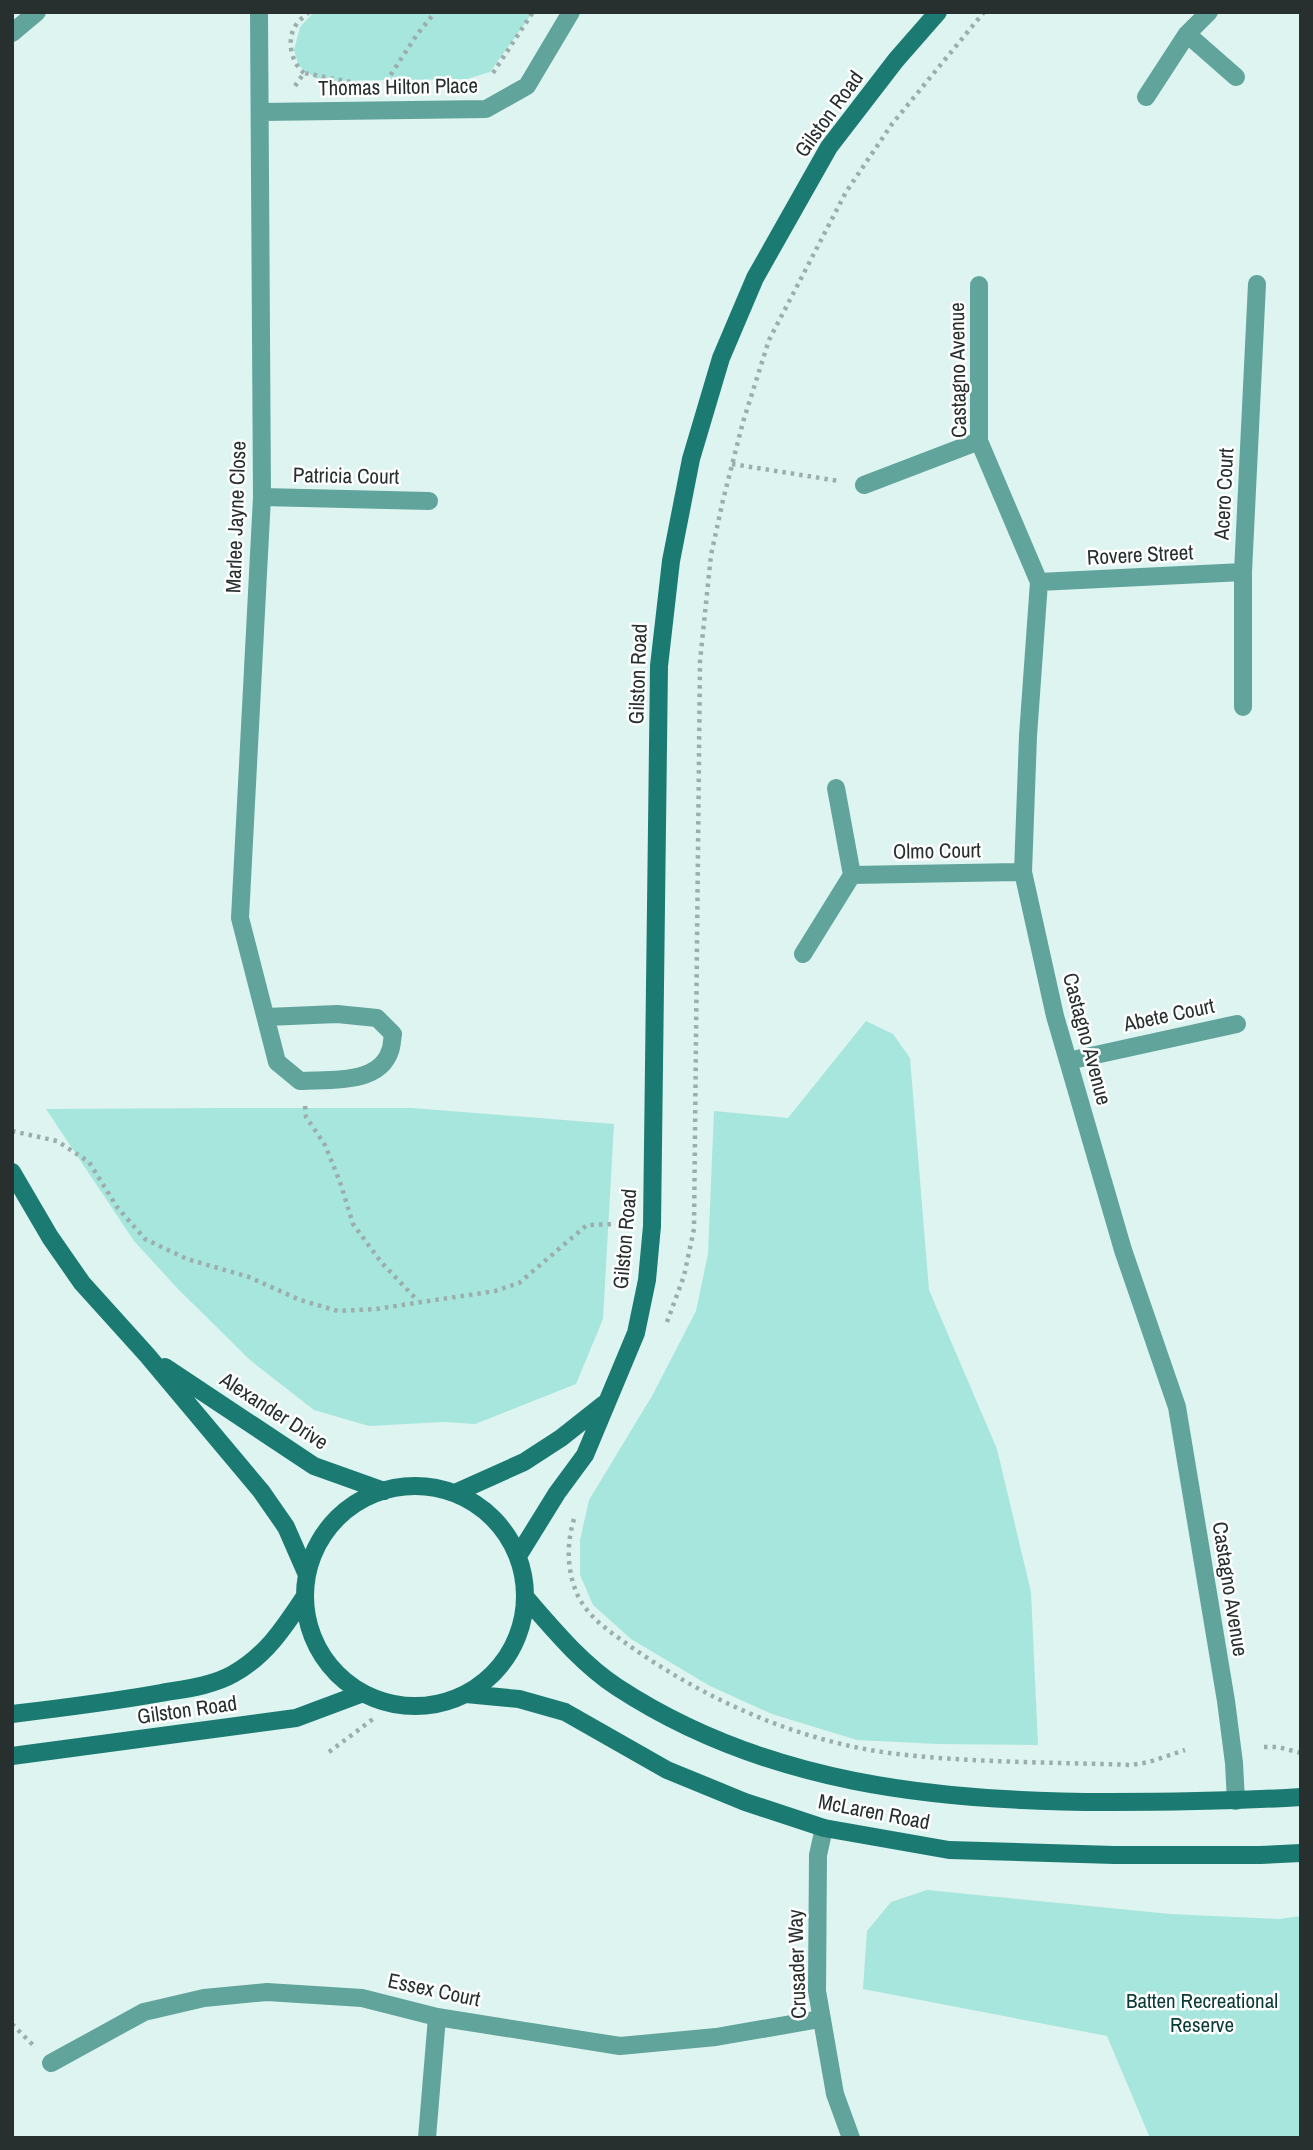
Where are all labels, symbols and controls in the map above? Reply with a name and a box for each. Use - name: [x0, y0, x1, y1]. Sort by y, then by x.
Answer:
- street label: Gilston Road: [787, 65, 870, 163]
- street label: Thomas Hilton Place: [318, 71, 478, 102]
- street label: Castagno Avenue: [942, 302, 973, 438]
- street label: Marlee Jayne Close: [218, 440, 253, 594]
- street label: Acero Court: [1207, 447, 1240, 542]
- street label: Patricia Court: [293, 460, 400, 491]
- street label: Rovere Street: [1086, 537, 1194, 572]
- street label: Gilston Road: [621, 623, 654, 725]
- street label: Olmo Court: [893, 835, 981, 866]
- street label: Castagno Avenue: [1056, 970, 1119, 1108]
- street label: Abete Court: [1120, 991, 1217, 1038]
- street label: Gilston Road: [606, 1188, 643, 1290]
- street label: Alexander Drive: [214, 1364, 334, 1456]
- street label: Castagno Avenue: [1206, 1520, 1255, 1658]
- street label: Gilston Road: [135, 1688, 239, 1731]
- street label: McLaren Road: [816, 1786, 932, 1837]
- street label: Crusader Way: [780, 1908, 813, 2019]
- street label: Essex Court: [385, 1966, 483, 2013]
- park label: Batten Recreational Reserve: [1126, 1986, 1278, 2039]

